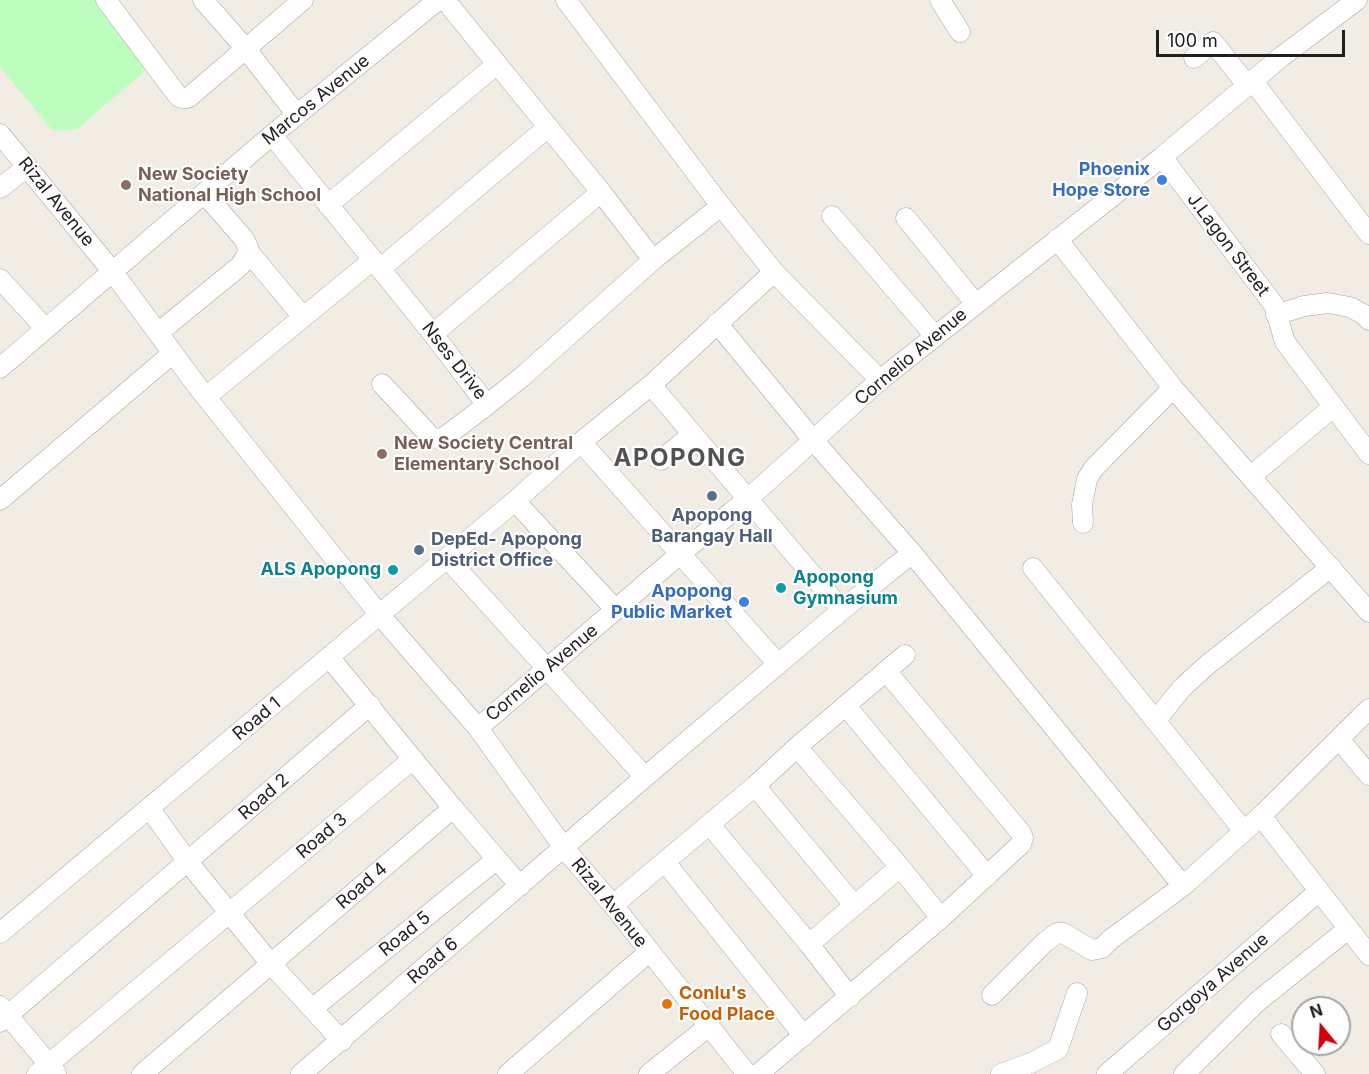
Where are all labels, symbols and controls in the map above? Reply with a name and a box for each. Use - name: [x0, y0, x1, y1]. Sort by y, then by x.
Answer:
- scale bar: [1159, 18, 1348, 56]
- text: 100 m: [1167, 30, 1218, 51]
- street label: Marcos Avenue: [258, 50, 374, 150]
- street label: Rizal Avenue: [13, 153, 99, 251]
- place label: Phoenix Hope Store: [1052, 159, 1150, 201]
- place label: New Society National High School: [138, 164, 321, 207]
- marker: Phoenix Hope Store: [1155, 173, 1169, 187]
- marker: New Society National High School: [119, 178, 133, 192]
- street label: J.Lagon Street: [1182, 189, 1274, 301]
- street label: Cornelio Avenue: [850, 304, 972, 410]
- street label: Nses Drive: [417, 318, 491, 404]
- place label: New Society Central Elementary School: [394, 433, 573, 476]
- district label: APOPONG: [614, 445, 746, 473]
- marker: New Society Central Elementary School: [375, 447, 389, 461]
- marker: Apopong Barangay Hall: [705, 489, 719, 503]
- place label: Apopong Barangay Hall: [651, 505, 773, 548]
- place label: DepEd- Apopong District Office: [431, 529, 582, 572]
- marker: DepEd- Apopong District Office: [412, 543, 426, 557]
- place label: ALS Apopong: [261, 559, 381, 581]
- marker: ALS Apopong: [386, 563, 400, 577]
- place label: Apopong Gymnasium: [793, 567, 898, 610]
- place label: Apopong Public Market: [611, 581, 732, 624]
- marker: Apopong Gymnasium: [774, 581, 788, 595]
- marker: Apopong Public Market: [737, 595, 751, 609]
- street label: Cornelio Avenue: [481, 620, 603, 726]
- street label: Road 1: [229, 693, 285, 745]
- street label: Road 2: [234, 769, 294, 825]
- street label: Road 3: [292, 809, 352, 863]
- street label: Rizal Avenue: [566, 854, 652, 952]
- street label: Road 4: [332, 858, 392, 914]
- street label: Road 5: [375, 907, 435, 961]
- street label: Gorgoya Avenue: [1153, 929, 1273, 1037]
- street label: Road 6: [403, 933, 463, 989]
- place label: Conlu's Food Place: [679, 983, 775, 1026]
- north arrow: [1291, 996, 1351, 1056]
- marker: Conlu's Food Place: [660, 997, 674, 1011]
- text: N: [1307, 999, 1325, 1022]

